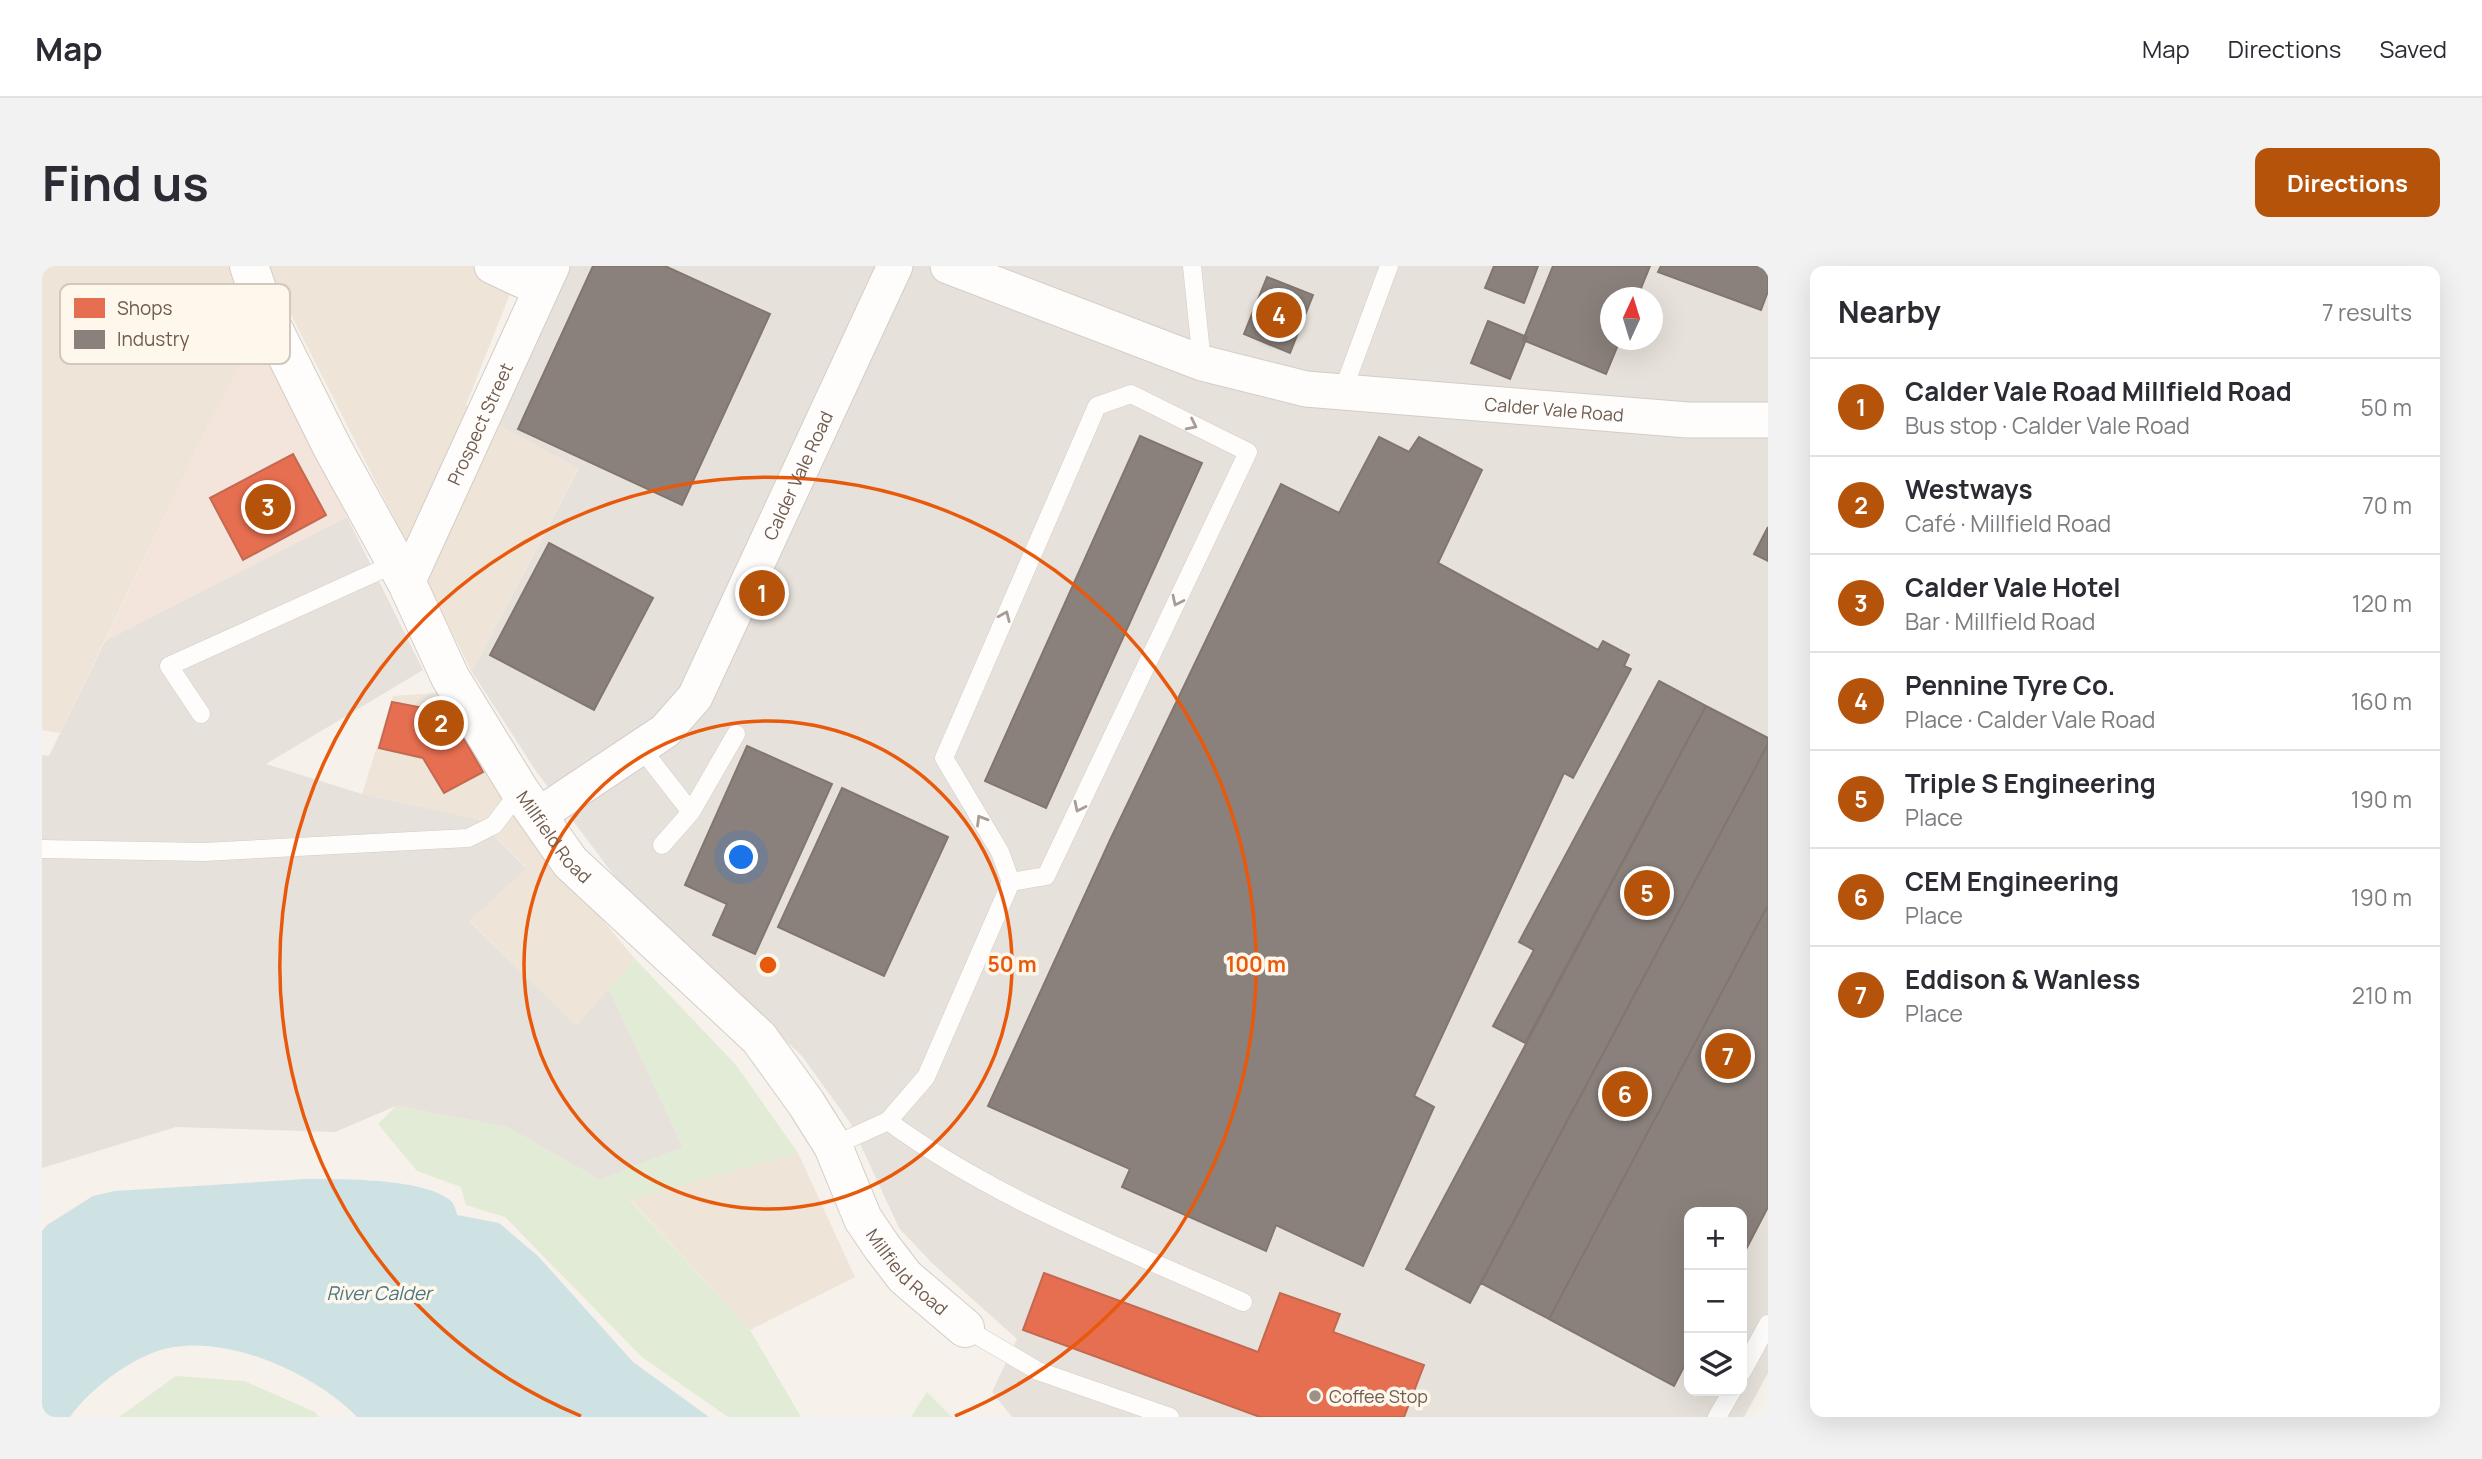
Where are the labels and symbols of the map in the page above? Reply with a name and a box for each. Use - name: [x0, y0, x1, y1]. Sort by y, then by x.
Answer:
- legend: [60, 284, 290, 364]
- north arrow: [1600, 287, 1663, 350]
- pin: 4: [1256, 289, 1302, 341]
- text: Shops: [117, 295, 172, 321]
- text: Industry: [117, 326, 190, 352]
- street label: Prospect Street: [441, 359, 518, 489]
- street label: Calder Vale Road: [1484, 392, 1625, 427]
- street label: Calder Vale Road: [758, 407, 838, 544]
- one-way arrow: [1185, 416, 1197, 430]
- pin: 3: [245, 481, 291, 533]
- pin: 1: [739, 567, 785, 619]
- one-way arrow: [1171, 594, 1185, 606]
- one-way arrow: [997, 611, 1011, 623]
- pin: 2: [418, 697, 464, 749]
- street label: Millfield Road: [511, 786, 597, 888]
- one-way arrow: [1073, 800, 1087, 812]
- one-way arrow: [976, 815, 989, 828]
- your location: [724, 840, 758, 874]
- pin: 5: [1624, 867, 1670, 919]
- text: 50 m: [987, 950, 1037, 978]
- text: 100 m: [1226, 950, 1286, 978]
- centre of rings: [756, 953, 780, 977]
- pin: 7: [1705, 1030, 1751, 1082]
- pin: 6: [1602, 1068, 1648, 1120]
- street label: Millfield Road: [861, 1224, 953, 1320]
- water label: River Calder: [326, 1280, 434, 1306]
- place label: Coffee Stop: [1329, 1384, 1428, 1408]
- marker: Coffee Stop: [1307, 1388, 1323, 1404]

